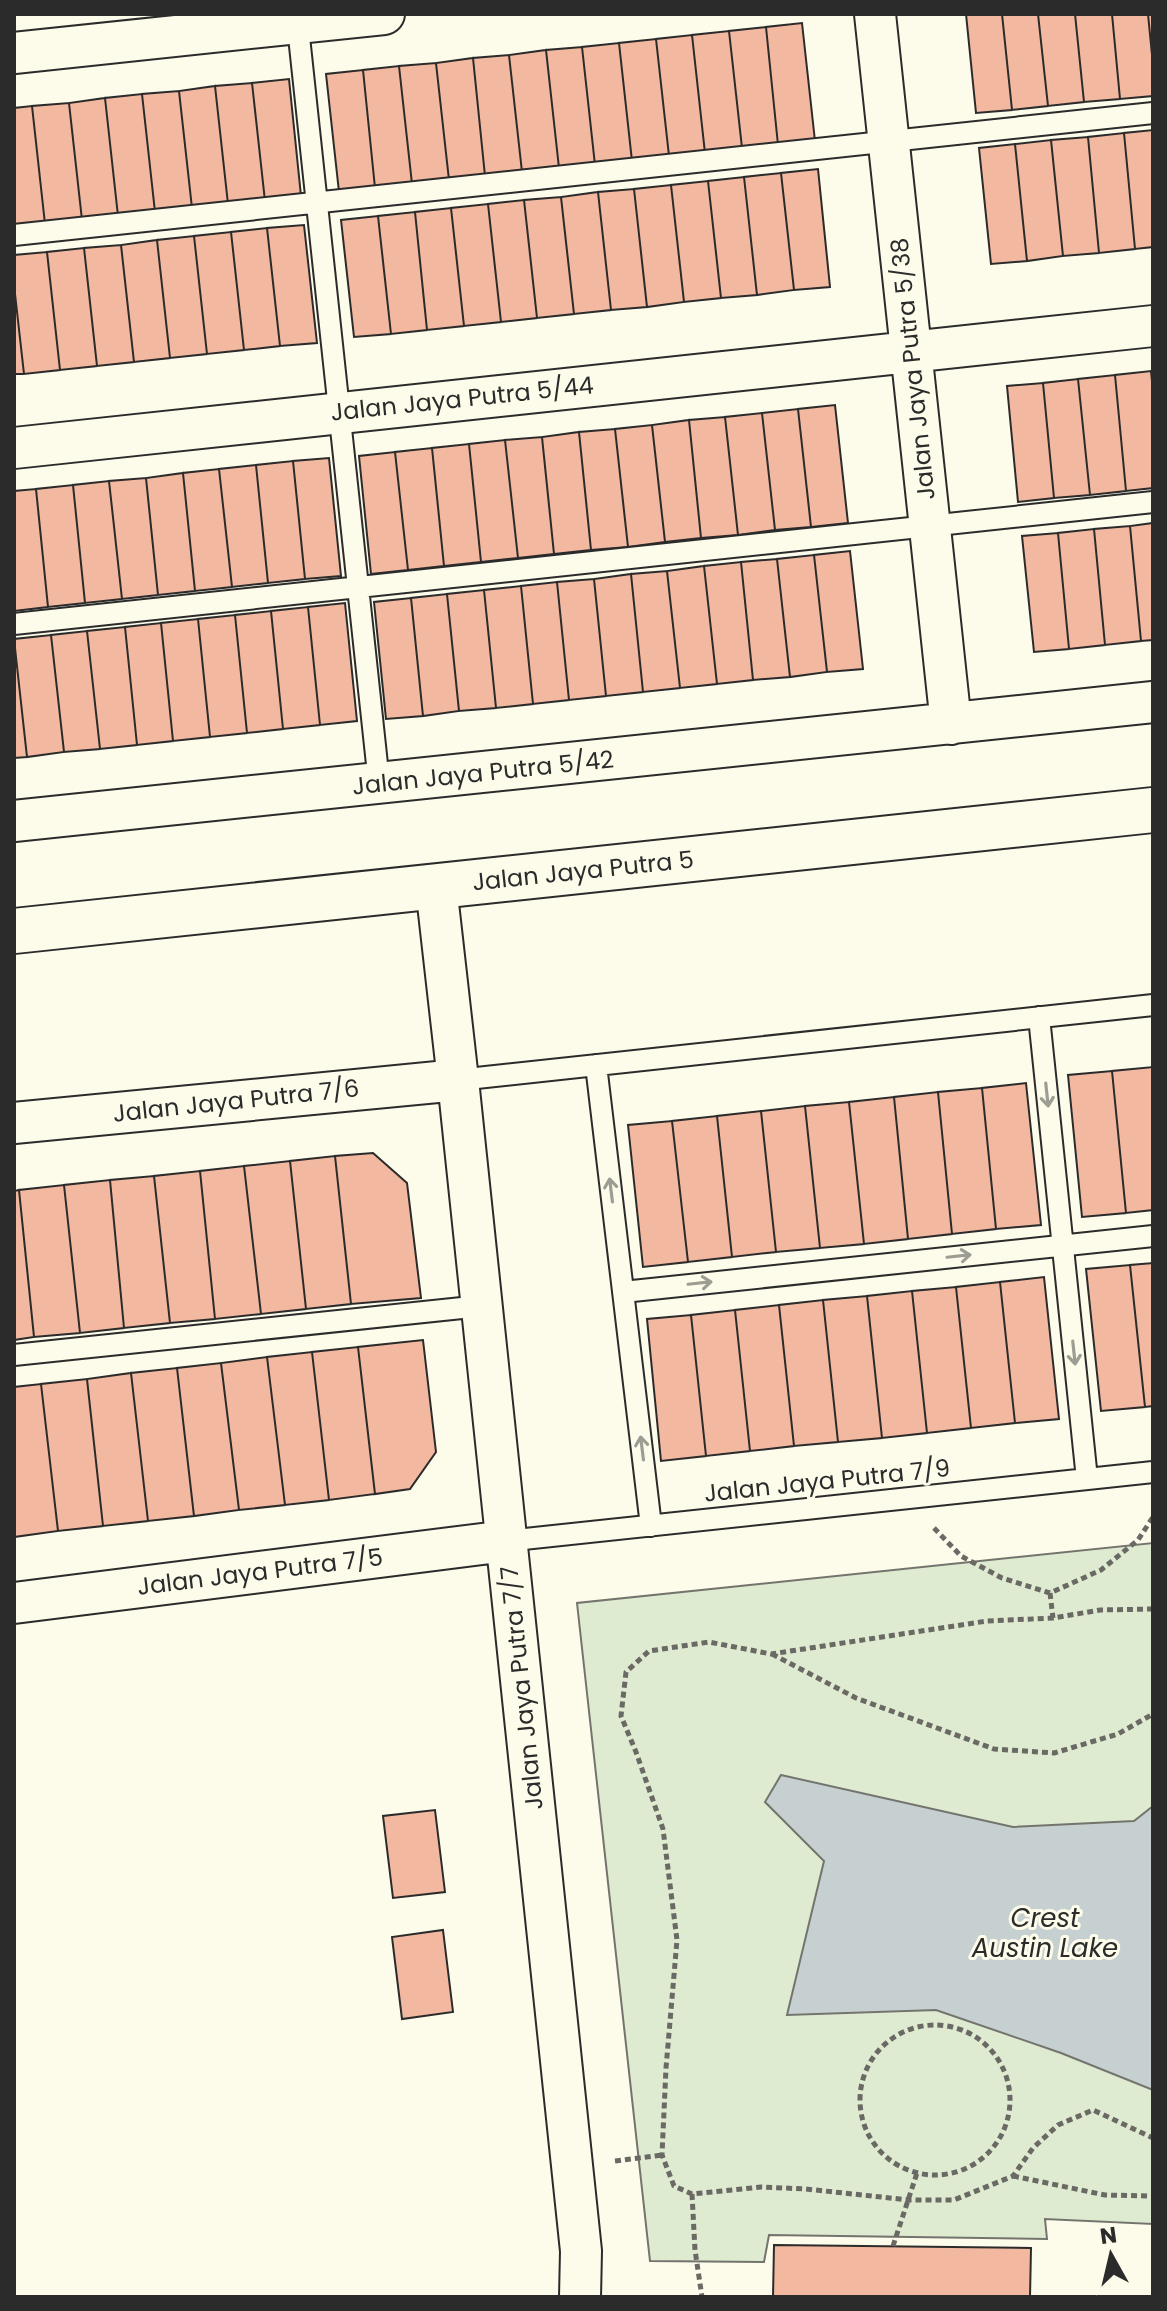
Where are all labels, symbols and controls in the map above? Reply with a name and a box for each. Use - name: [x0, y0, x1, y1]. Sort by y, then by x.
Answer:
- street label: Jalan Jaya Putra 5/38: [882, 236, 943, 502]
- street label: Jalan Jaya Putra 5/44: [329, 368, 595, 429]
- street label: Jalan Jaya Putra 5/42: [350, 742, 615, 803]
- street label: Jalan Jaya Putra 5: [471, 842, 695, 899]
- street label: Jalan Jaya Putra 7/6: [111, 1071, 361, 1130]
- one-way arrow: [1039, 1081, 1054, 1108]
- one-way arrow: [603, 1177, 618, 1204]
- one-way arrow: [945, 1249, 972, 1264]
- one-way arrow: [686, 1276, 713, 1291]
- one-way arrow: [1067, 1340, 1082, 1366]
- one-way arrow: [634, 1436, 649, 1461]
- street label: Jalan Jaya Putra 7/9: [702, 1451, 952, 1510]
- street label: Jalan Jaya Putra 7/5: [135, 1540, 385, 1603]
- street label: Jalan Jaya Putra 7/7: [492, 1564, 551, 1812]
- water label: Crest Austin Lake: [971, 1900, 1118, 1966]
- north arrow: [1071, 2215, 1151, 2295]
- text: N: [1098, 2219, 1119, 2252]

